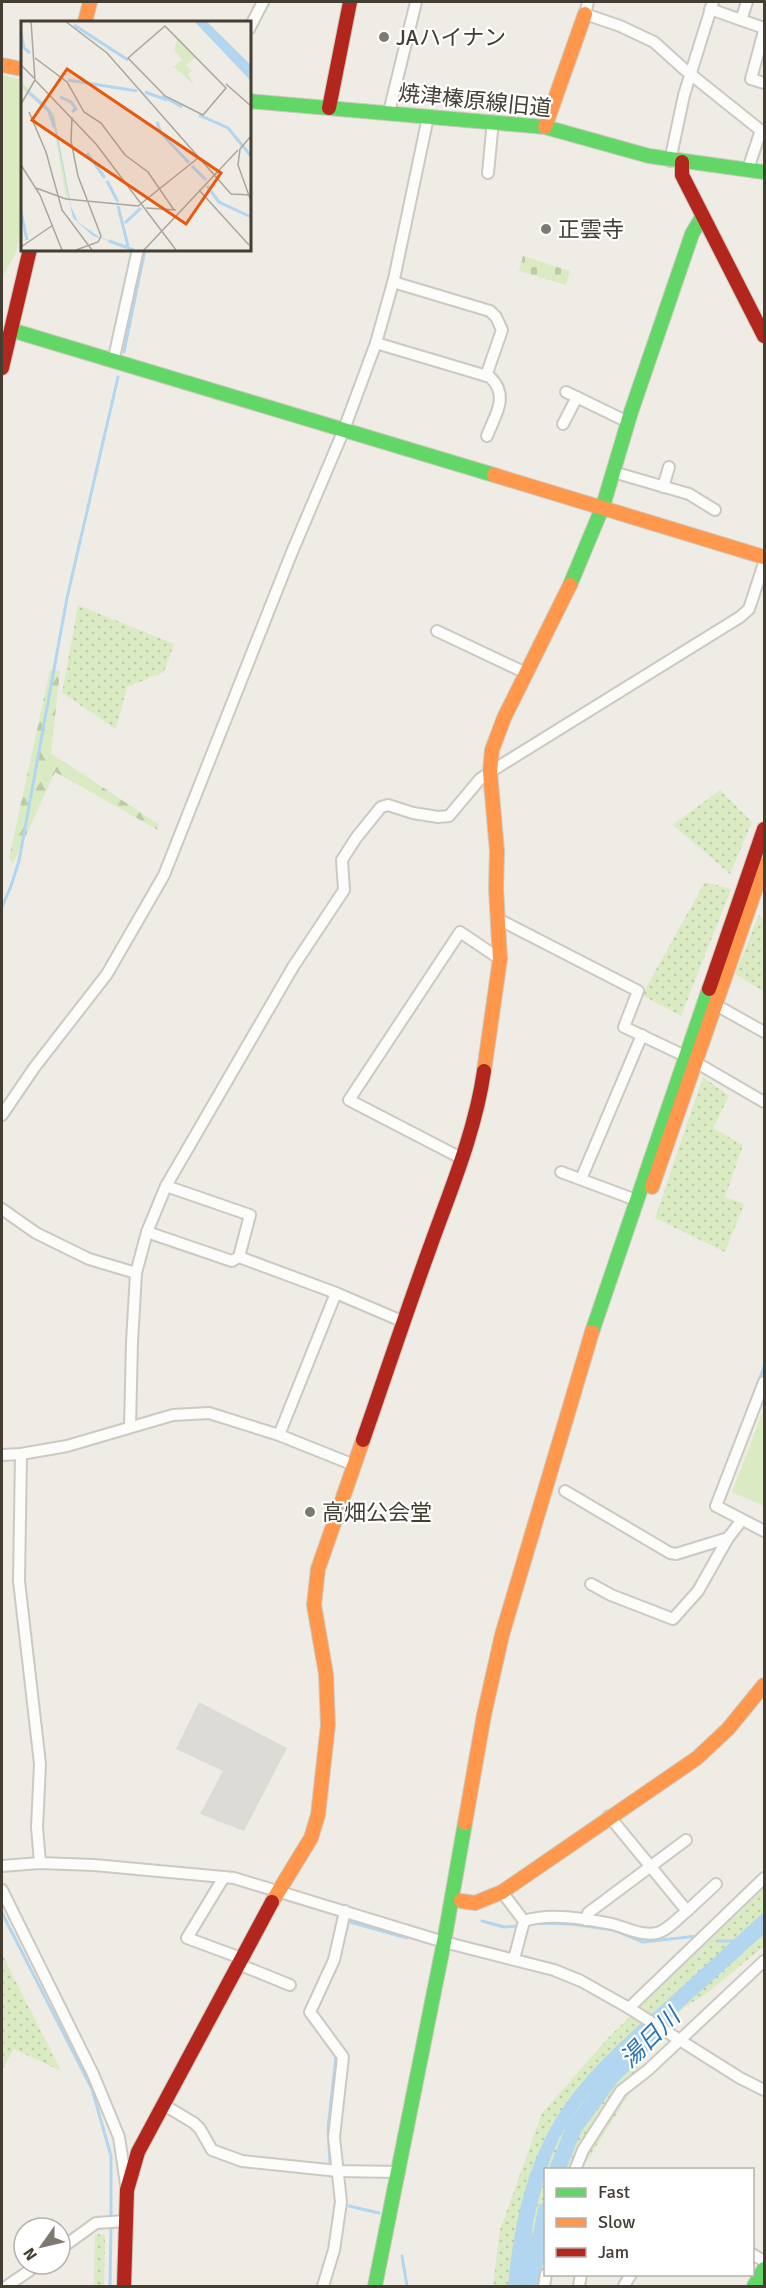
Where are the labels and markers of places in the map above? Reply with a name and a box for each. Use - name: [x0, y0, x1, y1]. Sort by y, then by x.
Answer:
- place label: JAハイナン: [396, 24, 506, 51]
- marker: JAハイナン: [377, 30, 391, 44]
- place label: 正雲寺: [558, 216, 624, 243]
- marker: 正雲寺: [539, 222, 553, 236]
- place label: 高畑公会堂: [322, 1499, 432, 1526]
- marker: 高畑公会堂: [303, 1505, 317, 1519]

